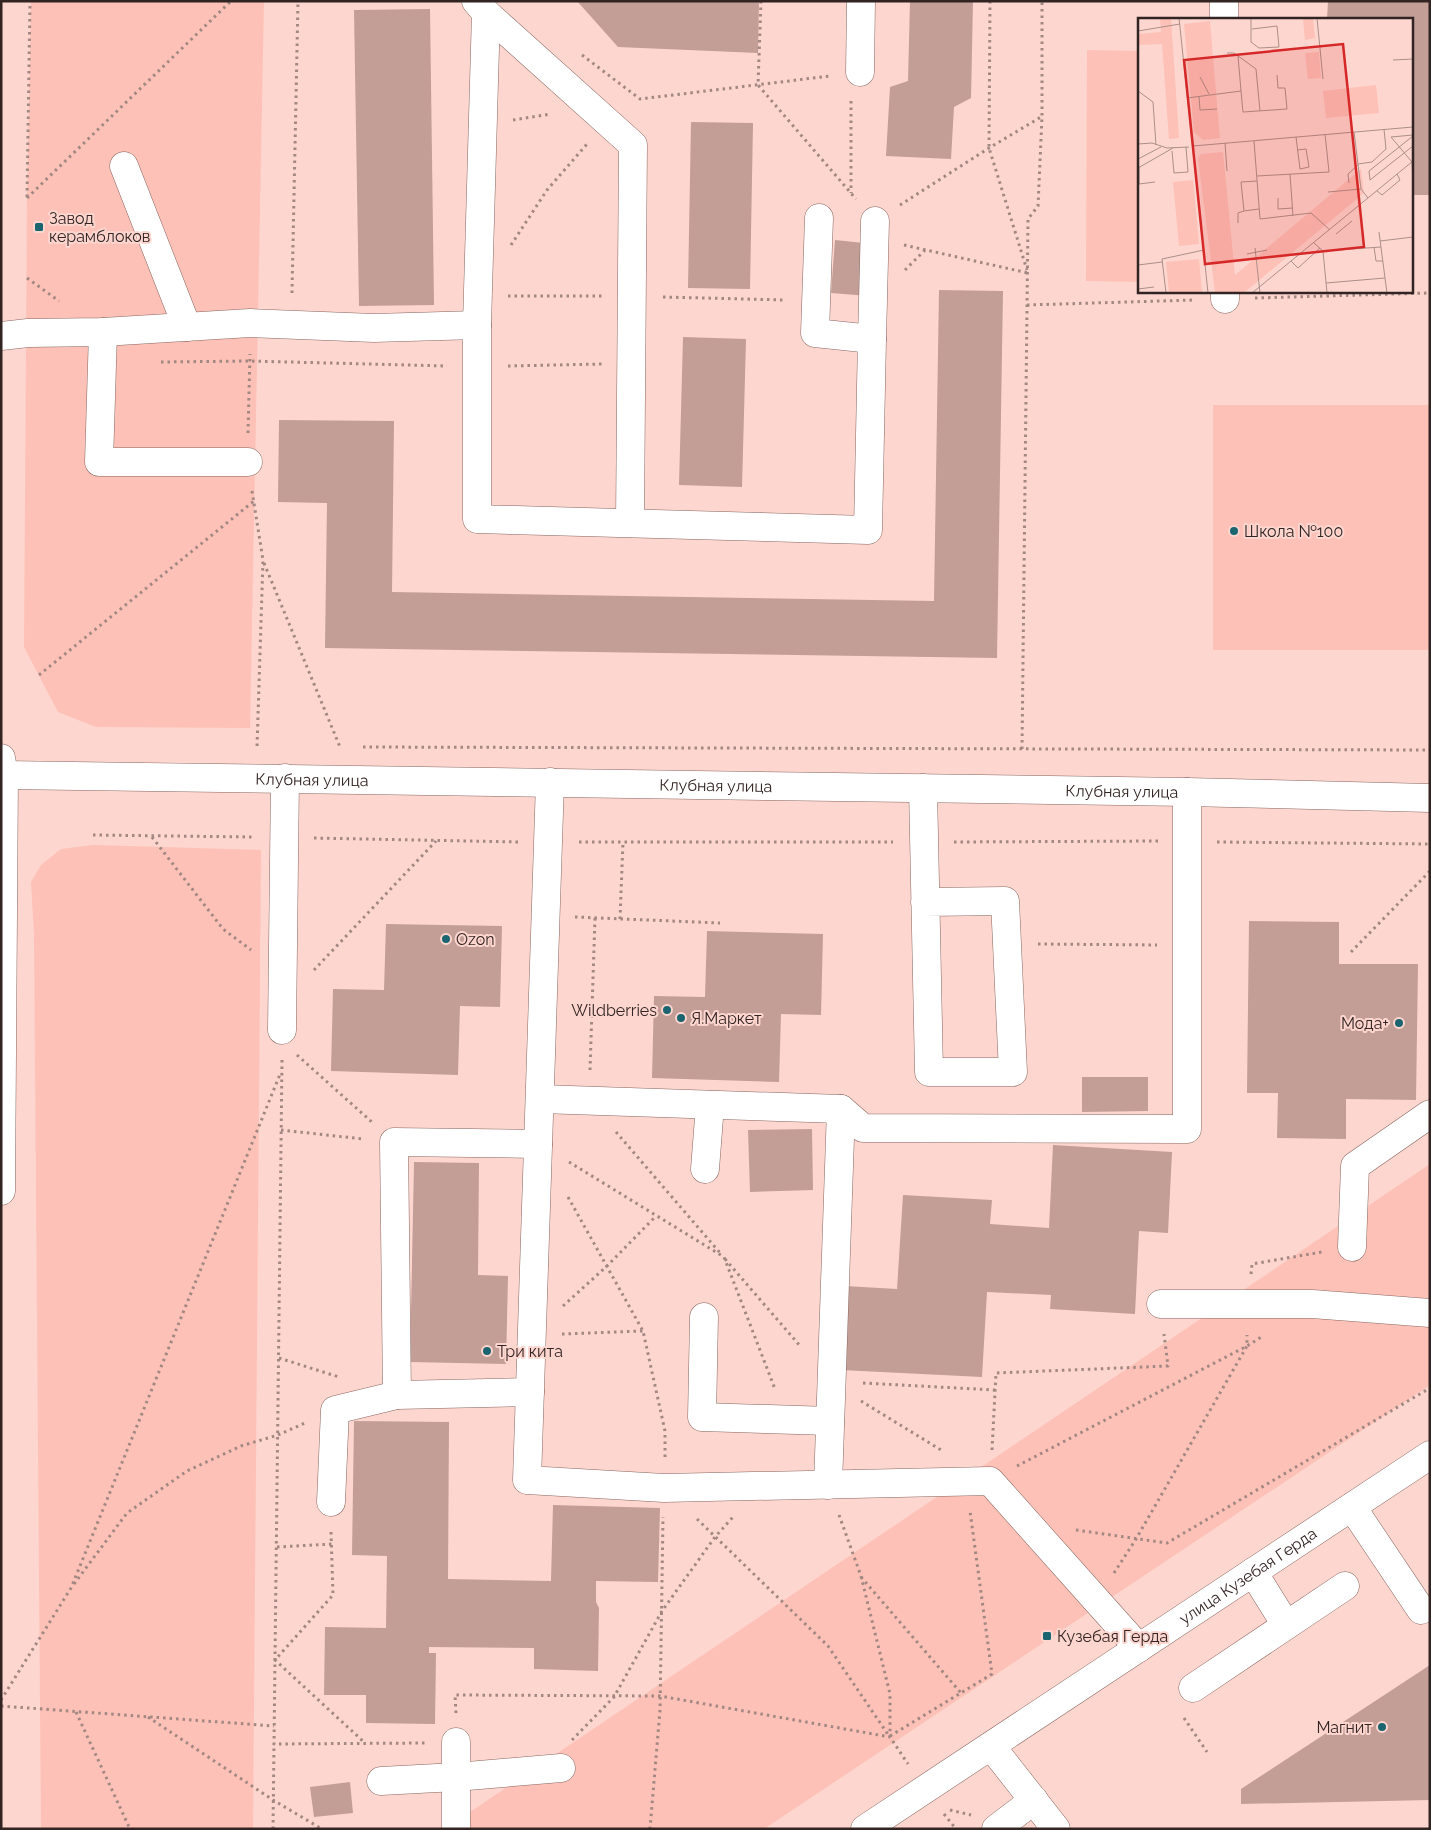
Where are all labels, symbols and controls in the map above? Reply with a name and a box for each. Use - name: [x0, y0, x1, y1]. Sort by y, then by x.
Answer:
- inset map: [1138, 18, 1414, 292]
- place label: Завод керамблоков: [49, 209, 150, 246]
- marker: Завод керамблоков: [33, 221, 45, 233]
- place label: Школа №100: [1244, 522, 1343, 541]
- marker: Школа №100: [1228, 525, 1240, 537]
- street label: Клубная улица: [255, 769, 369, 790]
- street label: Клубная улица: [659, 775, 773, 796]
- street label: Клубная улица: [1065, 781, 1179, 801]
- place label: Ozon: [456, 930, 495, 949]
- marker: Ozon: [440, 933, 452, 945]
- place label: Wildberries: [571, 1001, 657, 1020]
- marker: Wildberries: [661, 1004, 673, 1016]
- place label: Я.Маркет: [691, 1009, 762, 1028]
- marker: Я.Маркет: [675, 1012, 687, 1024]
- place label: Мода+: [1341, 1014, 1389, 1033]
- marker: Мода+: [1393, 1017, 1405, 1029]
- place label: Три кита: [497, 1342, 563, 1361]
- marker: Три кита: [481, 1345, 493, 1357]
- street label: улица Кузебая Герда: [1175, 1523, 1320, 1628]
- place label: Кузебая Герда: [1057, 1627, 1168, 1646]
- marker: Кузебая Герда: [1041, 1630, 1053, 1642]
- place label: Магнит: [1316, 1718, 1372, 1737]
- marker: Магнит: [1376, 1721, 1388, 1733]

